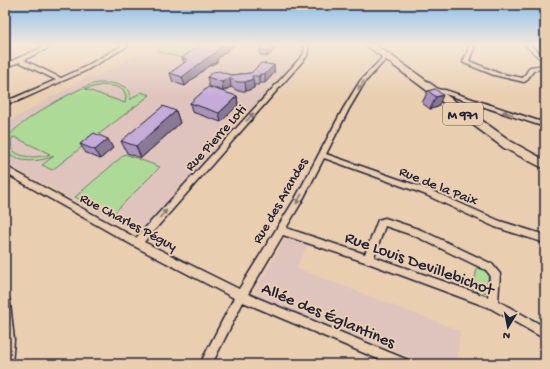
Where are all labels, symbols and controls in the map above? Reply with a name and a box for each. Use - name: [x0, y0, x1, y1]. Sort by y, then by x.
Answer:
- one-way arrow: [357, 80, 365, 91]
- street label: Rue Pierre Loti: [182, 102, 251, 176]
- road number: M 971: [443, 103, 483, 125]
- one-way arrow: [502, 109, 514, 115]
- one-way arrow: [245, 112, 254, 122]
- street label: Rue des Arandes: [250, 154, 313, 247]
- street label: Rue de la Paix: [396, 164, 480, 211]
- street label: Rue Charles Péguy: [76, 190, 179, 256]
- one-way arrow: [295, 194, 302, 205]
- one-way arrow: [158, 209, 168, 219]
- street label: Rue Louis Devillebichot: [342, 229, 498, 302]
- street label: Allée des Églantines: [258, 280, 398, 354]
- north arrow: [488, 307, 528, 347]
- text: N: [502, 328, 511, 341]

